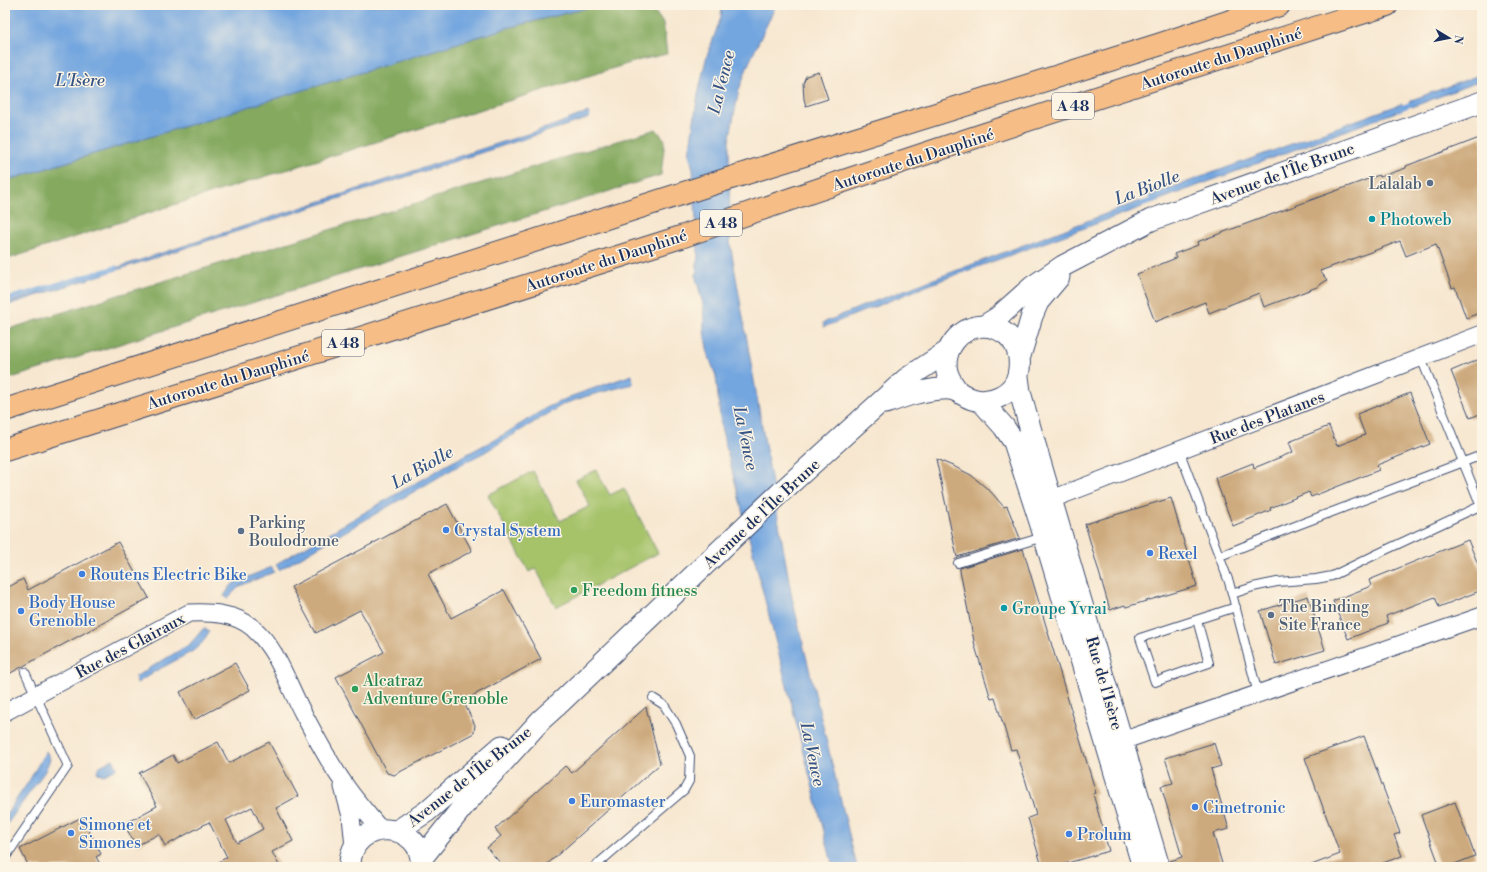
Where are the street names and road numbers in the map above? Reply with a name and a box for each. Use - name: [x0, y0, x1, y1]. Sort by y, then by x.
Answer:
- street label: Autoroute du Dauphiné: [1137, 23, 1305, 95]
- road number: A 48: [1052, 93, 1094, 119]
- street label: Autoroute du Dauphiné: [829, 124, 997, 196]
- street label: Avenue de l'Île Brune: [1206, 137, 1357, 210]
- road number: A 48: [700, 210, 742, 236]
- street label: Autoroute du Dauphiné: [522, 225, 690, 297]
- road number: A 48: [322, 330, 364, 356]
- street label: Autoroute du Dauphiné: [144, 346, 312, 415]
- street label: Rue des Platanes: [1207, 387, 1328, 449]
- street label: Avenue de l'Île Brune: [697, 453, 824, 574]
- street label: Rue des Glairaux: [72, 608, 189, 683]
- street label: Rue de l'Isère: [1081, 634, 1127, 732]
- street label: Avenue de l'Île Brune: [401, 720, 536, 832]

